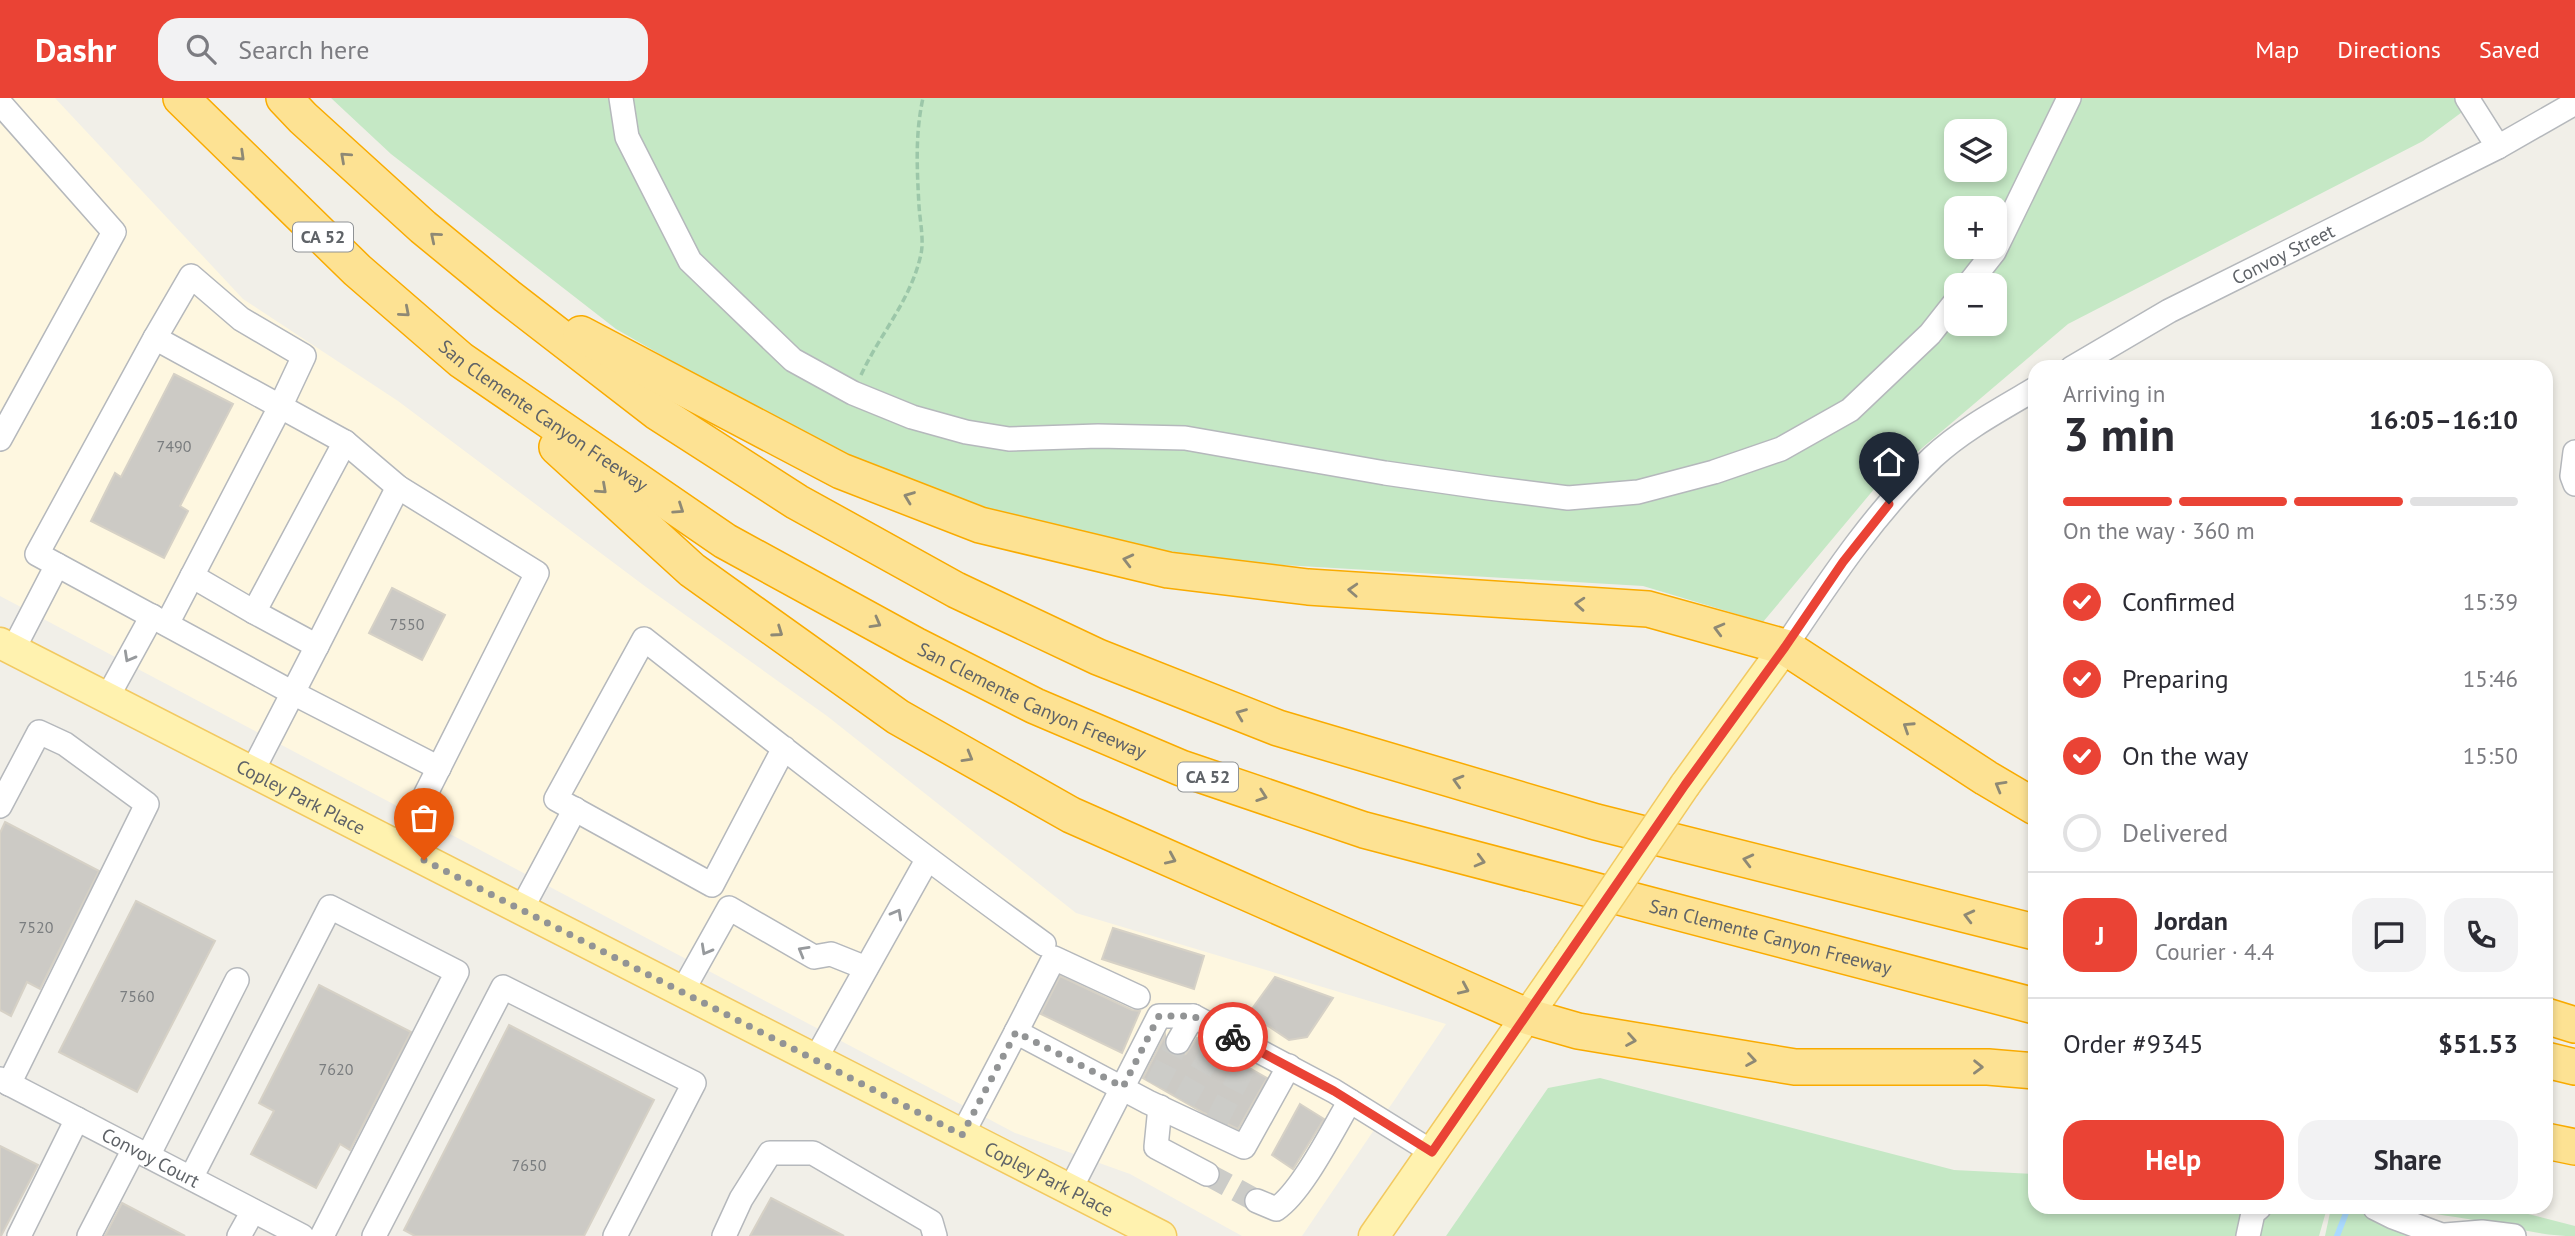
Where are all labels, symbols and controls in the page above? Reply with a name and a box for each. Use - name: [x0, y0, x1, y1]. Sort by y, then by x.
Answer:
- search box: [158, 18, 648, 81]
- text: Dashr: [35, 28, 116, 71]
- icon: search: [182, 30, 220, 68]
- text: Search here: [238, 33, 369, 66]
- text: Map: [2255, 34, 2299, 65]
- text: Directions: [2337, 34, 2441, 65]
- text: Saved: [2479, 34, 2540, 65]
- map controls: [1944, 119, 2007, 336]
- button: layers: [1944, 119, 2007, 182]
- one-way arrow: [231, 147, 244, 160]
- one-way arrow: [340, 152, 353, 165]
- button: +: [1944, 196, 2007, 259]
- street label: Convoy Street: [2228, 218, 2339, 290]
- road number: CA 52: [293, 222, 353, 252]
- one-way arrow: [430, 233, 443, 245]
- button: −: [1944, 273, 2007, 336]
- one-way arrow: [397, 304, 410, 316]
- street label: San Clemente Canyon Freeway: [434, 334, 653, 497]
- text: Arriving in: [2063, 379, 2165, 408]
- text: 16:05–16:10: [2369, 403, 2518, 436]
- text: 3 min: [2063, 404, 2175, 464]
- pin: [1859, 432, 1919, 504]
- house number: 7490: [157, 436, 192, 456]
- icon: home: [1870, 443, 1908, 481]
- one-way arrow: [594, 480, 607, 493]
- one-way arrow: [904, 492, 916, 506]
- one-way arrow: [671, 501, 684, 513]
- text: On the way · 360 m: [2063, 516, 2255, 545]
- one-way arrow: [1122, 554, 1134, 568]
- one-way arrow: [1347, 582, 1358, 597]
- icon: check: [2063, 583, 2101, 621]
- text: Confirmed: [2122, 585, 2235, 618]
- text: 15:39: [2463, 587, 2518, 616]
- one-way arrow: [1574, 597, 1585, 612]
- house number: 7550: [390, 614, 425, 634]
- one-way arrow: [869, 615, 881, 628]
- one-way arrow: [1713, 622, 1725, 637]
- one-way arrow: [770, 624, 783, 636]
- street label: San Clemente Canyon Freeway: [914, 636, 1150, 764]
- one-way arrow: [124, 649, 137, 662]
- icon: check: [2063, 660, 2101, 698]
- text: Preparing: [2122, 662, 2229, 695]
- text: 15:46: [2463, 664, 2518, 693]
- one-way arrow: [1236, 708, 1248, 722]
- one-way arrow: [1903, 722, 1916, 735]
- icon: check: [2063, 737, 2101, 775]
- text: On the way: [2122, 739, 2248, 772]
- text: 15:50: [2463, 741, 2518, 770]
- one-way arrow: [961, 749, 973, 762]
- street label: Copley Park Place: [232, 754, 370, 840]
- road number: CA 52: [1178, 762, 1238, 792]
- one-way arrow: [1452, 775, 1464, 790]
- one-way arrow: [1995, 781, 2007, 794]
- pin: [394, 788, 454, 860]
- one-way arrow: [1255, 788, 1268, 802]
- icon: bag: [405, 799, 443, 837]
- text: Delivered: [2122, 816, 2228, 849]
- one-way arrow: [1164, 851, 1176, 865]
- one-way arrow: [1474, 853, 1486, 867]
- one-way arrow: [1742, 854, 1754, 868]
- street label: San Clemente Canyon Freeway: [1647, 893, 1894, 980]
- button: chat: [2352, 898, 2426, 972]
- button: phone: [2444, 898, 2518, 972]
- text: Jordan: [2155, 904, 2228, 937]
- one-way arrow: [889, 909, 902, 921]
- one-way arrow: [1963, 910, 1975, 924]
- house number: 7520: [19, 917, 54, 937]
- text: J: [2096, 919, 2104, 952]
- text: Courier · 4.4: [2155, 937, 2274, 966]
- one-way arrow: [701, 943, 714, 956]
- one-way arrow: [797, 946, 810, 959]
- one-way arrow: [1457, 981, 1469, 995]
- house number: 7560: [120, 986, 155, 1006]
- courier: [1198, 1002, 1268, 1072]
- icon: bike: [1214, 1018, 1252, 1056]
- text: Order #9345: [2063, 1027, 2203, 1060]
- text: $51.53: [2438, 1027, 2518, 1060]
- one-way arrow: [1625, 1032, 1637, 1047]
- one-way arrow: [1745, 1052, 1757, 1067]
- house number: 7620: [319, 1059, 354, 1079]
- one-way arrow: [1973, 1059, 1984, 1075]
- button: Help: [2063, 1120, 2284, 1200]
- button: Share: [2298, 1120, 2518, 1200]
- street label: Convoy Court: [98, 1122, 204, 1193]
- street label: Copley Park Place: [981, 1136, 1118, 1222]
- house number: 7650: [512, 1155, 547, 1175]

